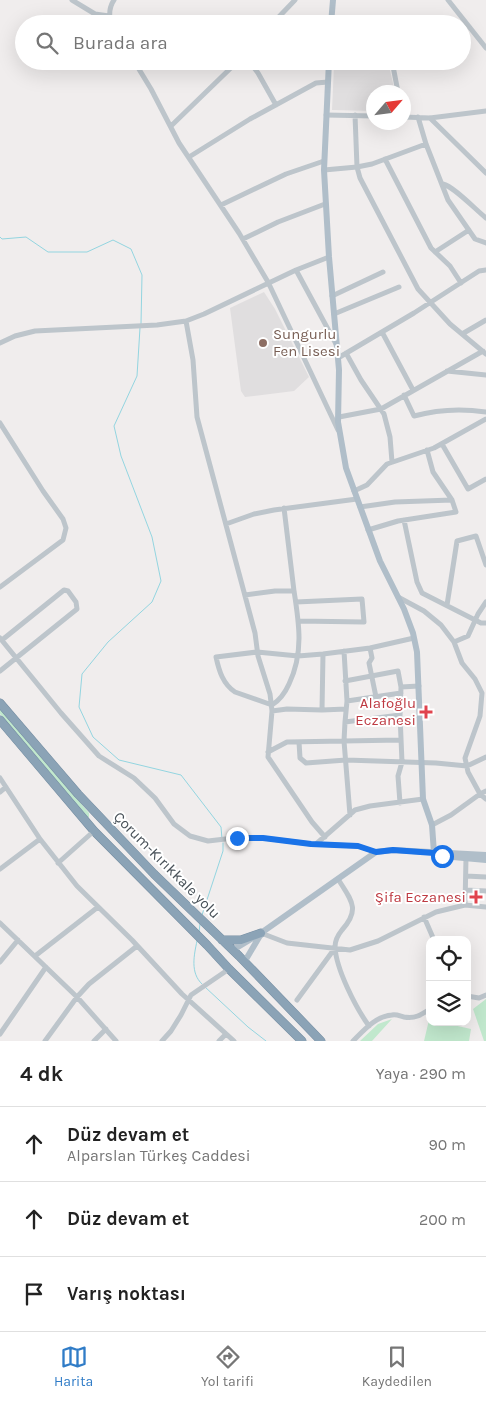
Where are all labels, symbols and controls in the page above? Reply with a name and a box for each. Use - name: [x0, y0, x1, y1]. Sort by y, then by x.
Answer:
- search box: [15, 15, 471, 70]
- icon: search: [33, 29, 61, 57]
- text: Burada ara: [73, 32, 168, 54]
- north arrow: [366, 85, 411, 130]
- place label: Sungurlu Fen Lisesi: [273, 325, 340, 360]
- marker: Sungurlu Fen Lisesi: [257, 337, 269, 349]
- place label: Alafoğlu Eczanesi: [355, 694, 416, 729]
- marker: Alafoğlu Eczanesi: [420, 706, 432, 718]
- street label: Çorum-Kırıkkale yolu: [110, 808, 224, 922]
- route end: [226, 827, 249, 850]
- route start: [431, 845, 454, 868]
- place label: Şifa Eczanesi: [375, 888, 466, 906]
- marker: Şifa Eczanesi: [470, 891, 482, 903]
- map controls: [426, 936, 471, 1026]
- button: locate: [426, 936, 471, 981]
- button: layers: [426, 981, 471, 1026]
- text: 4 dk: [20, 1062, 63, 1086]
- text: Yaya · 290 m: [376, 1064, 466, 1083]
- text: Düz devam et: [67, 1124, 189, 1146]
- icon: ahead: [20, 1130, 48, 1158]
- text: 90 m: [428, 1135, 466, 1154]
- text: Alparslan Türkeş Caddesi: [67, 1146, 251, 1165]
- icon: ahead: [20, 1205, 48, 1233]
- text: Düz devam et: [67, 1208, 189, 1230]
- text: 200 m: [419, 1210, 466, 1229]
- icon: arrive: [20, 1280, 48, 1308]
- text: Varış noktası: [67, 1283, 186, 1305]
- tab: Harita: [54, 1343, 93, 1390]
- tab: Yol tarifi: [201, 1343, 254, 1390]
- tab: Kaydedilen: [362, 1343, 432, 1390]

